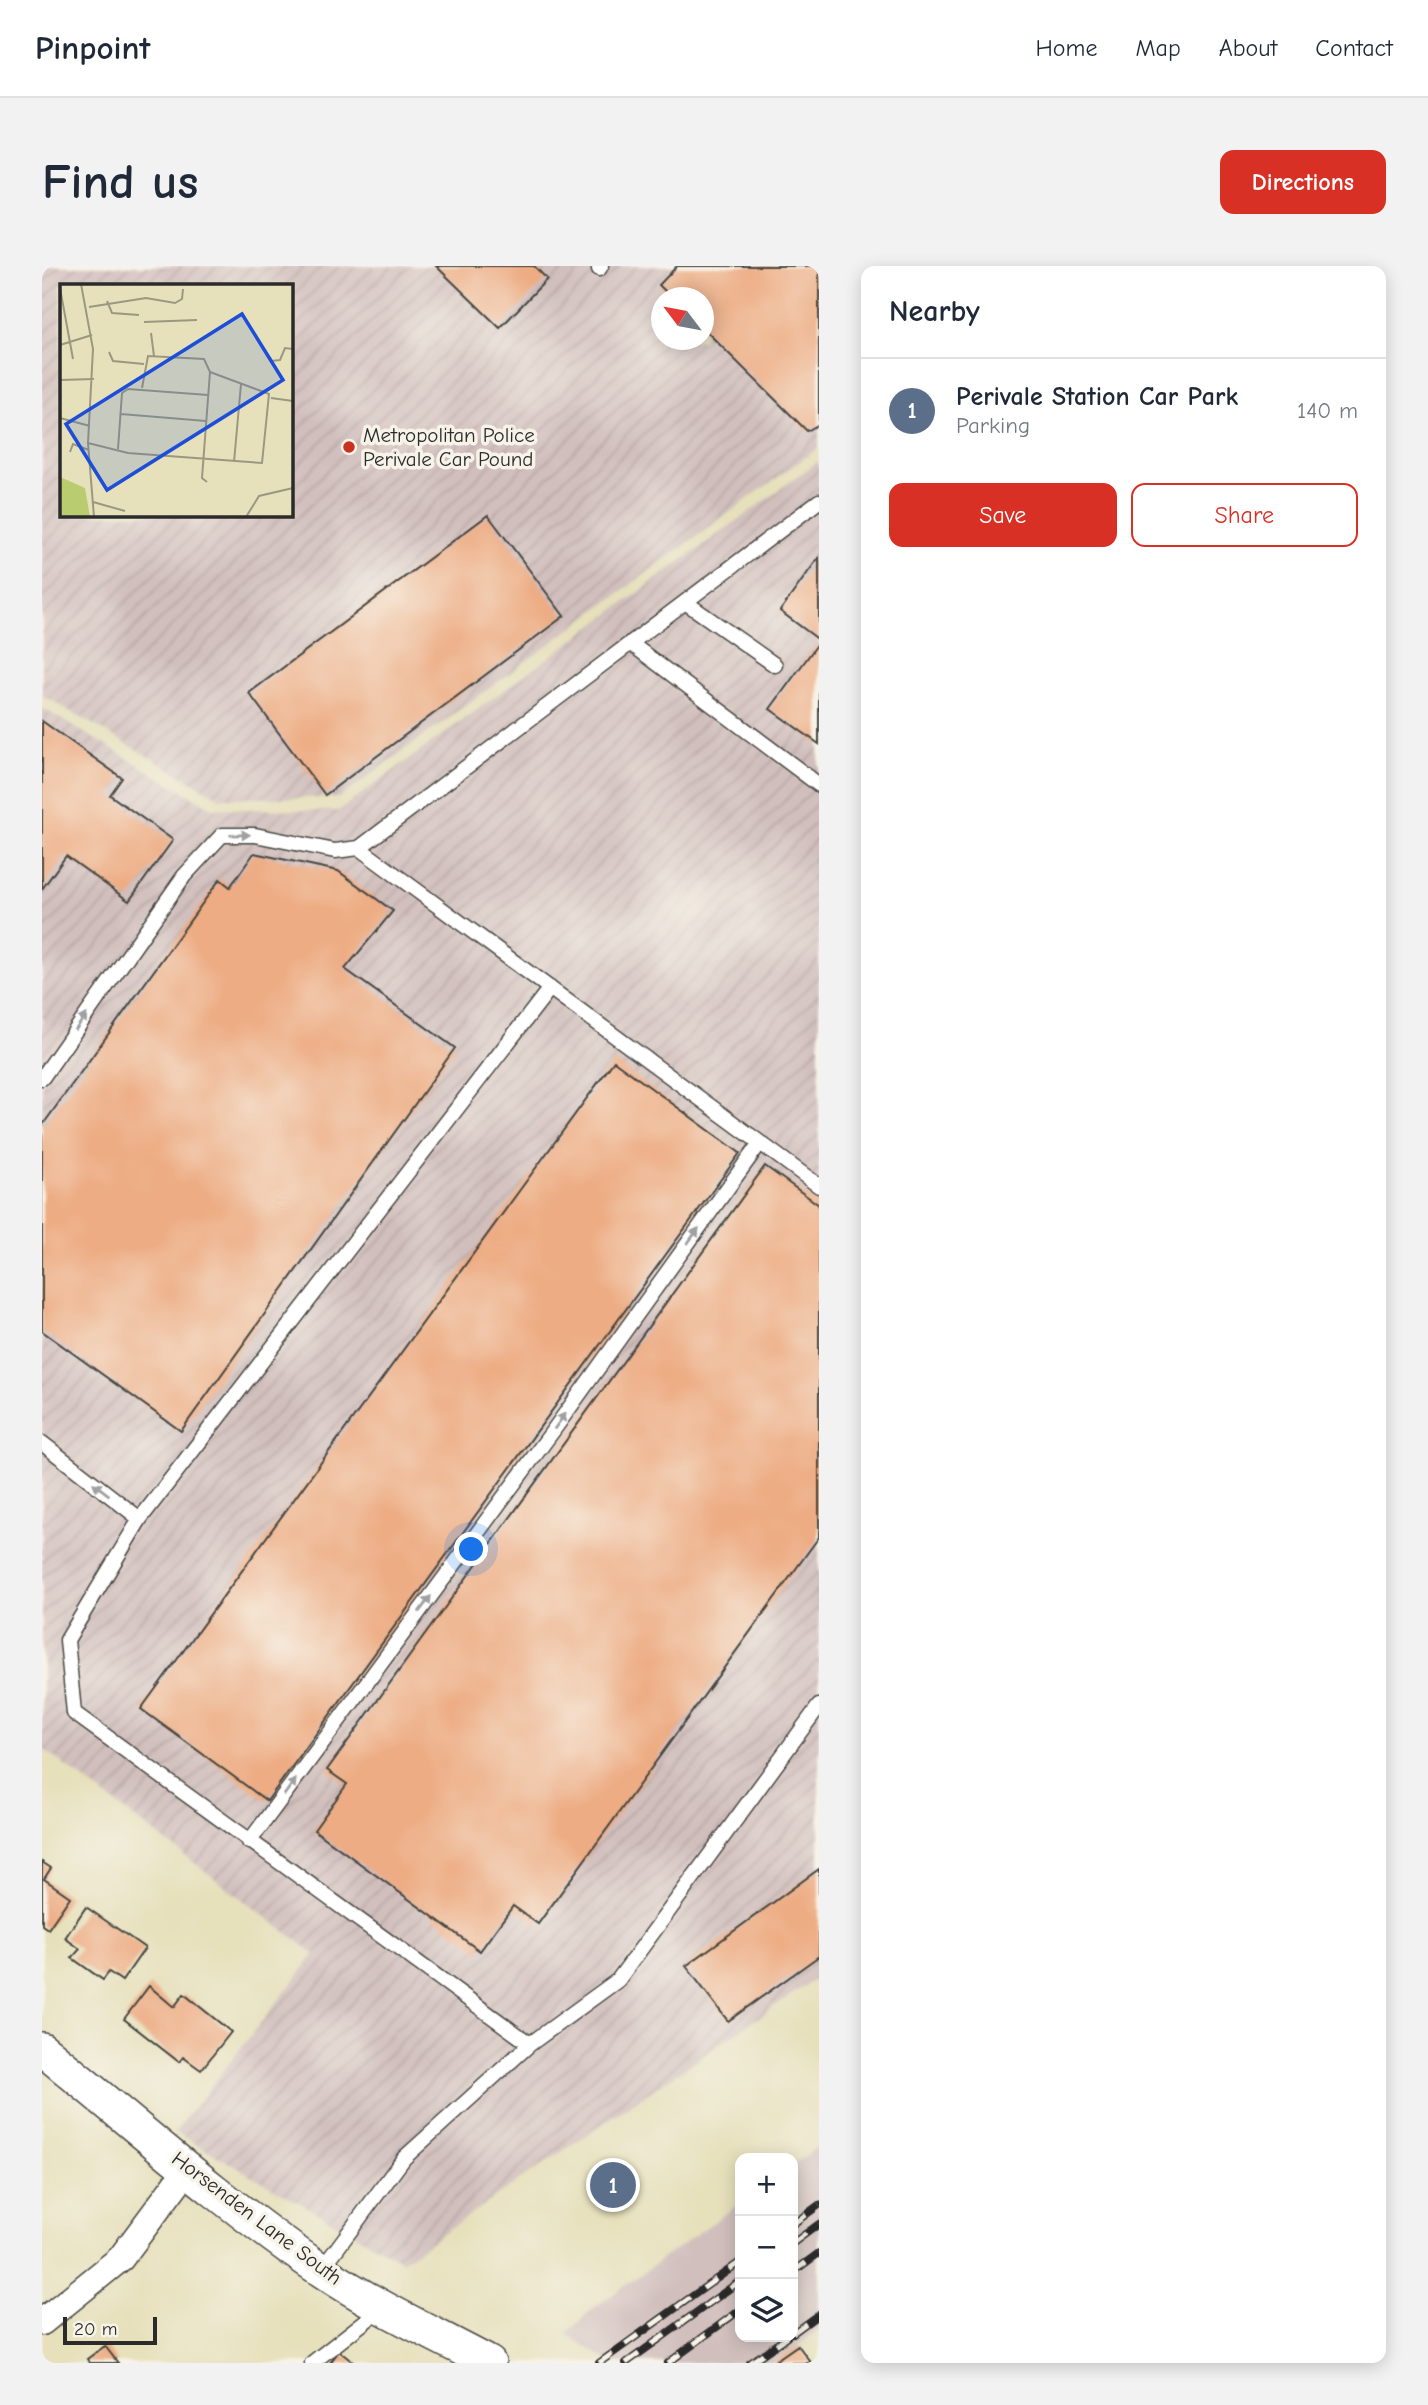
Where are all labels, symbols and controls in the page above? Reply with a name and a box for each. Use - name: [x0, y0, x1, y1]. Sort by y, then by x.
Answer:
- text: Pinpoint: [35, 29, 150, 67]
- text: Home: [1036, 34, 1097, 62]
- text: Map: [1135, 34, 1181, 62]
- text: About: [1219, 34, 1277, 62]
- text: Contact: [1315, 34, 1393, 62]
- button: Directions: [1220, 150, 1386, 214]
- text: Find us: [42, 154, 198, 210]
- inset map: [60, 284, 292, 516]
- north arrow: [651, 287, 714, 350]
- text: Nearby: [889, 294, 980, 329]
- text: Perivale Station Car Park: [956, 382, 1238, 412]
- text: 1: [907, 397, 917, 424]
- text: 140 m: [1297, 397, 1358, 424]
- text: Parking: [956, 412, 1030, 439]
- place label: Metropolitan Police Perivale Car Pound: [363, 423, 535, 471]
- marker: Metropolitan Police Perivale Car Pound: [341, 439, 357, 455]
- button: Save: [889, 483, 1117, 547]
- button: Share: [1131, 483, 1358, 547]
- one-way arrow: [229, 829, 251, 841]
- one-way arrow: [74, 1013, 88, 1031]
- one-way arrow: [686, 1227, 700, 1245]
- one-way arrow: [553, 1412, 567, 1430]
- one-way arrow: [92, 1482, 110, 1496]
- your location: [454, 1532, 488, 1566]
- one-way arrow: [418, 1595, 432, 1613]
- one-way arrow: [282, 1778, 296, 1796]
- street label: Horsenden Lane South: [167, 2146, 347, 2290]
- map controls: [735, 2153, 798, 2342]
- button: +: [735, 2153, 798, 2216]
- pin: 1: [590, 2159, 636, 2211]
- button: −: [735, 2216, 798, 2279]
- button: layers: [735, 2279, 798, 2342]
- scale bar: [63, 2314, 158, 2346]
- text: 20 m: [74, 2318, 118, 2340]

